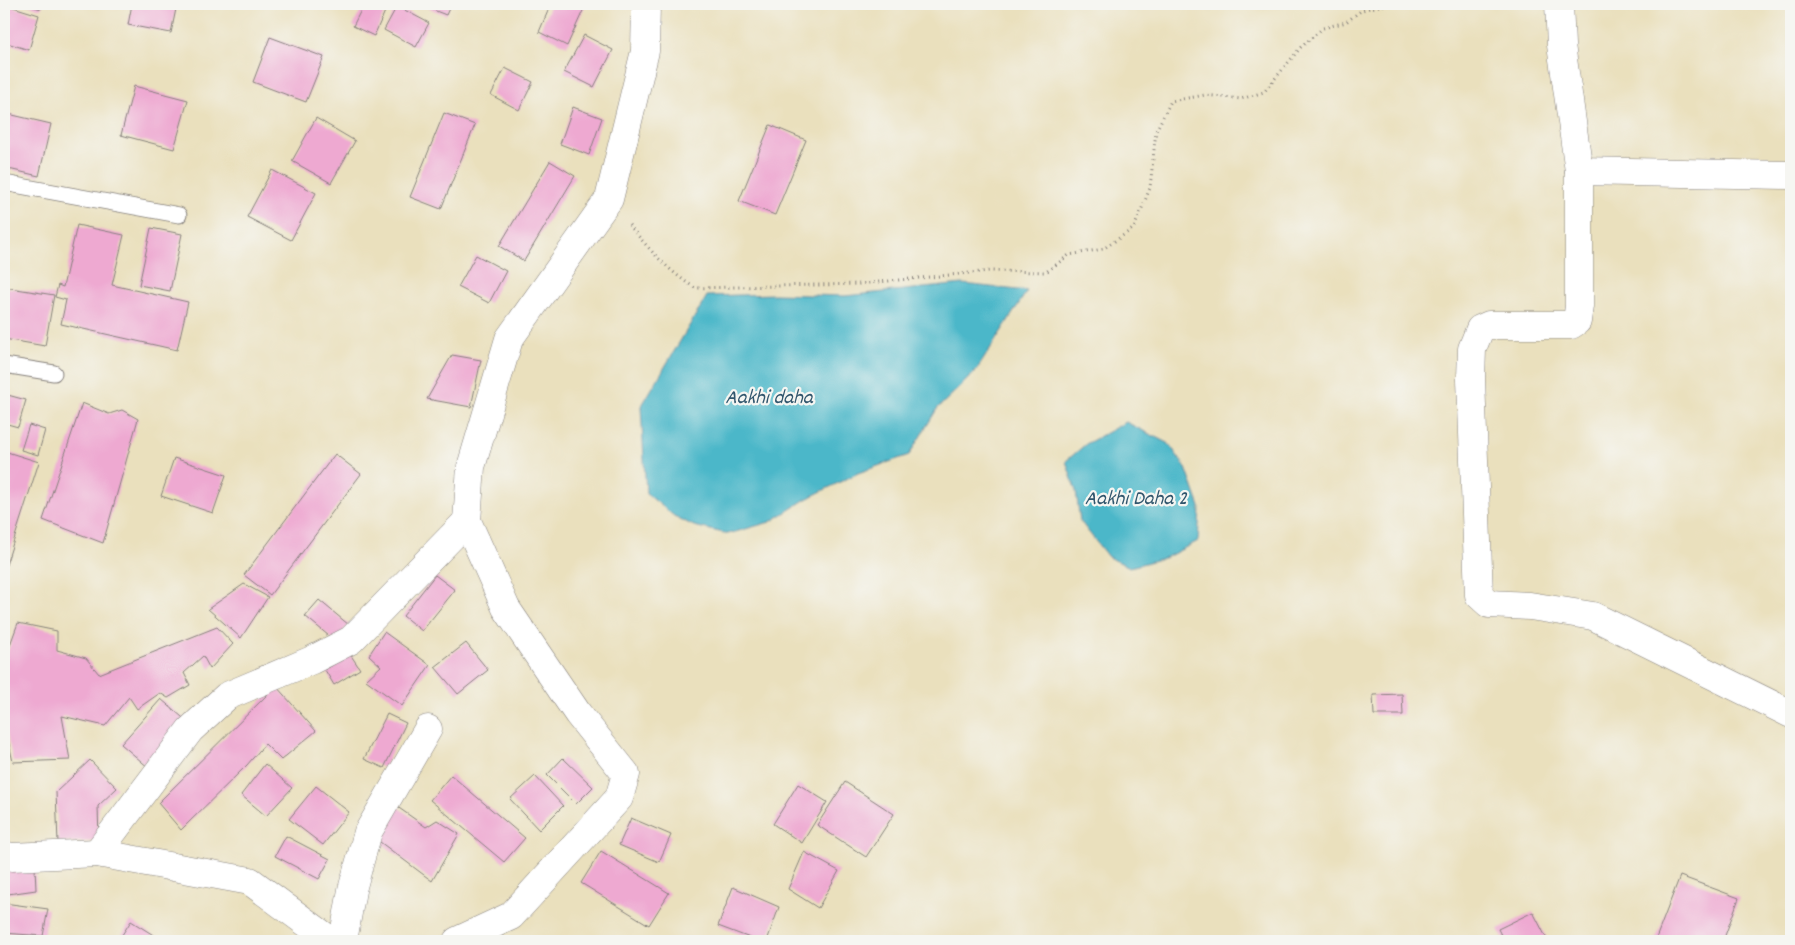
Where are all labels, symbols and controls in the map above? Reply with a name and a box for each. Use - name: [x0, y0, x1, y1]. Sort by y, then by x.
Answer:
- water label: Aakhi daha: [725, 384, 814, 414]
- water label: Aakhi Daha 2: [1085, 485, 1188, 515]

